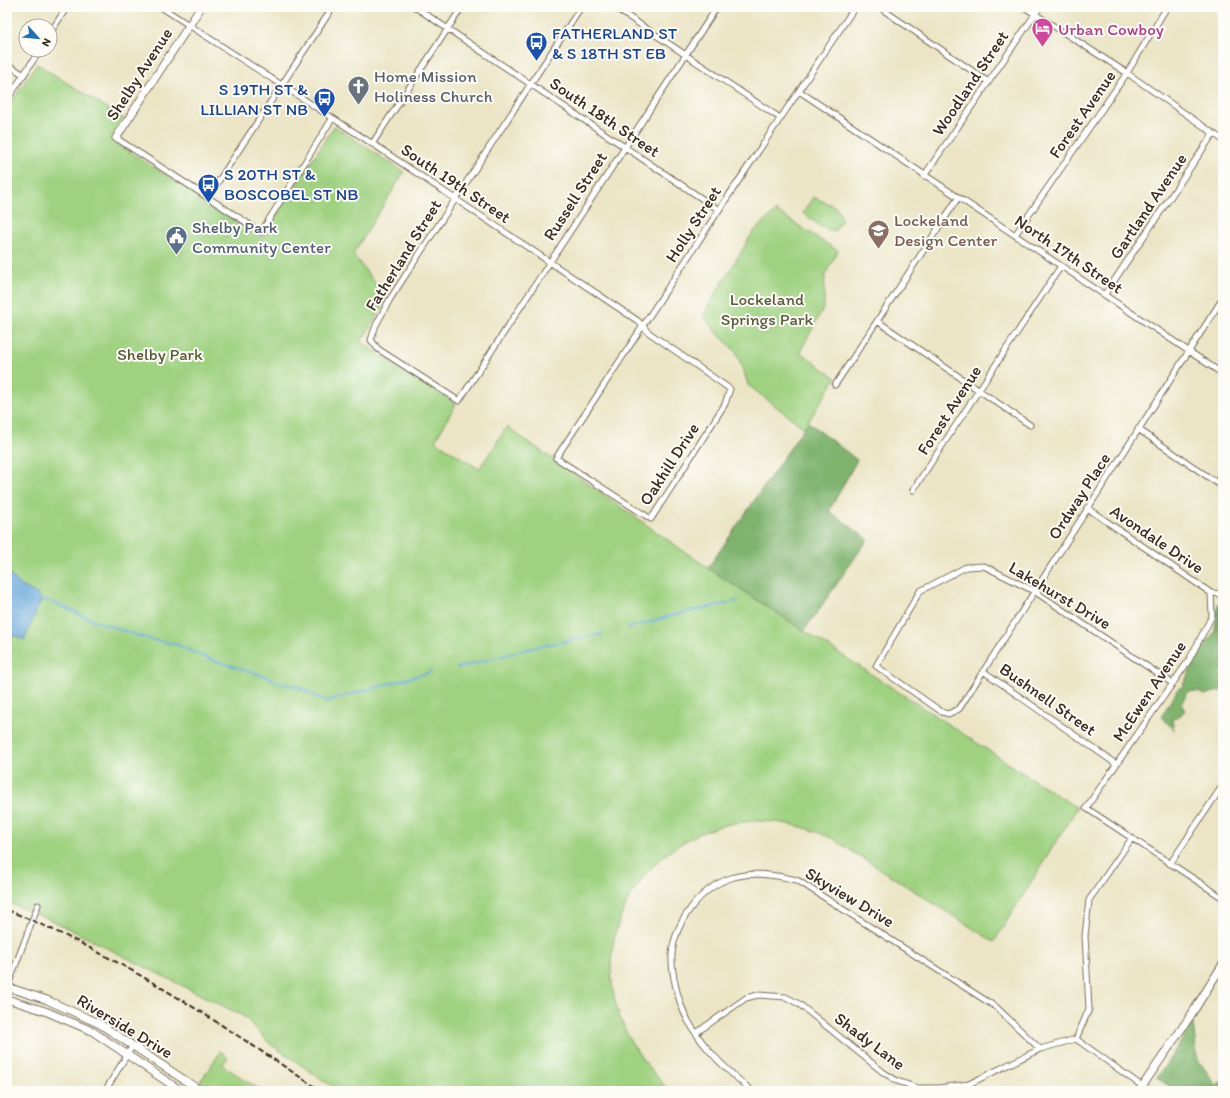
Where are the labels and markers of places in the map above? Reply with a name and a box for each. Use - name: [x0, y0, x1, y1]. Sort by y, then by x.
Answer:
- hotel icon: Urban Cowboy: [1029, 16, 1055, 49]
- place label: Urban Cowboy: [1058, 19, 1164, 39]
- place label: FATHERLAND ST & S 18TH ST EB: [552, 23, 678, 63]
- bus stop icon: FATHERLAND ST & S 18TH ST EB: [524, 30, 550, 63]
- place label: Home Mission Holiness Church: [374, 66, 493, 106]
- church icon: Home Mission Holiness Church: [346, 73, 372, 106]
- place label: S 19TH ST & LILLIAN ST NB: [200, 79, 308, 119]
- bus stop icon: S 19TH ST & LILLIAN ST NB: [311, 86, 337, 119]
- place label: S 20TH ST & BOSCOBEL ST NB: [224, 164, 358, 204]
- bus stop icon: S 20TH ST & BOSCOBEL ST NB: [195, 171, 221, 204]
- place label: Lockeland Design Center: [894, 210, 998, 250]
- place label: Shelby Park Community Center: [192, 217, 331, 257]
- school or university icon: Lockeland Design Center: [866, 217, 892, 250]
- public building icon: Shelby Park Community Center: [164, 224, 190, 257]

